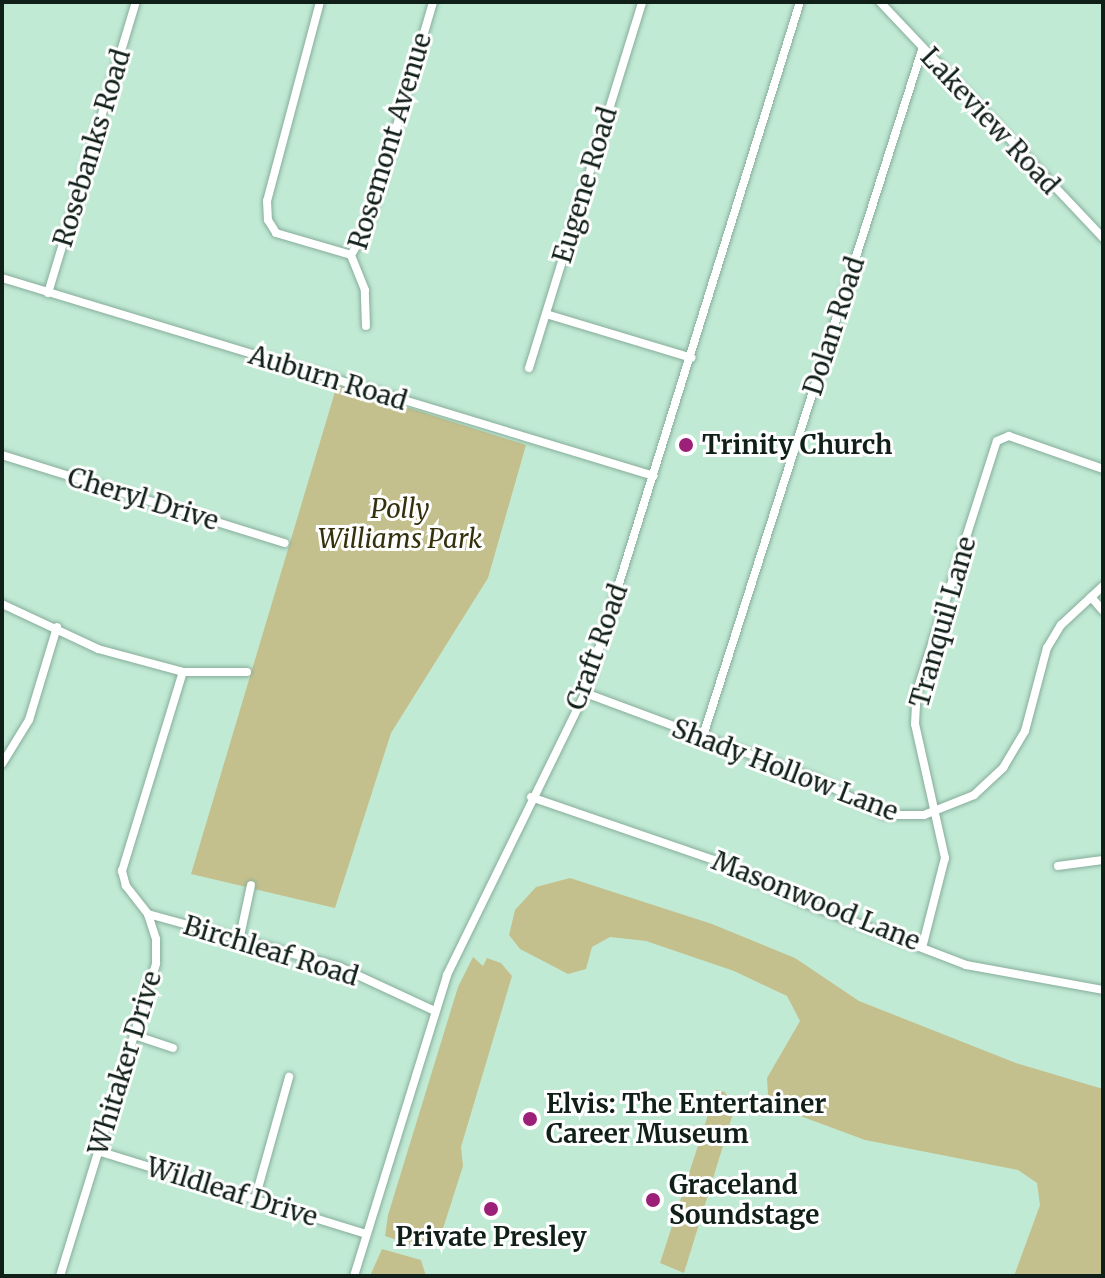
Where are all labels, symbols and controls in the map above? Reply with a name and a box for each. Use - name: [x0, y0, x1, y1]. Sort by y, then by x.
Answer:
- street label: Rosemont Avenue: [342, 29, 438, 253]
- street label: Lakeview Road: [914, 41, 1066, 201]
- street label: Rosebanks Road: [47, 46, 137, 250]
- street label: Eugene Road: [546, 103, 624, 267]
- street label: Dolan Road: [797, 253, 871, 399]
- street label: Auburn Road: [245, 339, 411, 417]
- place label: Trinity Church: [702, 429, 892, 461]
- marker: Trinity Church: [677, 436, 695, 454]
- street label: Cheryl Drive: [64, 461, 222, 537]
- park label: Polly Williams Park: [318, 493, 482, 554]
- street label: Tranquil Lane: [904, 533, 982, 711]
- street label: Craft Road: [560, 580, 634, 714]
- street label: Shady Hollow Lane: [668, 712, 902, 828]
- street label: Masonwood Lane: [707, 845, 925, 957]
- street label: Birchleaf Road: [180, 910, 362, 992]
- street label: Whitaker Drive: [82, 967, 168, 1159]
- place label: Elvis: The Entertainer Career Museum: [546, 1088, 826, 1150]
- marker: Elvis: The Entertainer Career Museum: [521, 1110, 539, 1128]
- street label: Wildleaf Drive: [143, 1151, 321, 1233]
- place label: Graceland Soundstage: [669, 1169, 819, 1230]
- marker: Graceland Soundstage: [644, 1191, 662, 1209]
- marker: Private Presley: [482, 1200, 500, 1218]
- place label: Private Presley: [395, 1221, 587, 1253]

